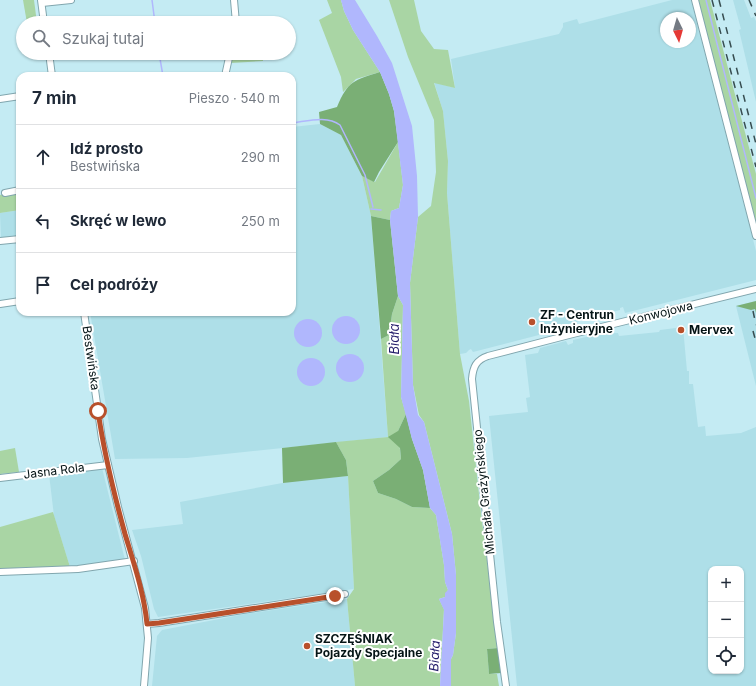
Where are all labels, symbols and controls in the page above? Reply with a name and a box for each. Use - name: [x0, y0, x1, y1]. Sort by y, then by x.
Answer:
- north arrow: [660, 12, 696, 48]
- search box: [16, 16, 296, 60]
- icon: search: [30, 27, 52, 49]
- text: Szukaj tutaj: [62, 29, 144, 48]
- text: 7 min: [32, 88, 77, 108]
- text: Pieszo · 540 m: [189, 90, 280, 106]
- text: Idź prosto: [70, 139, 143, 158]
- icon: ahead: [32, 146, 54, 168]
- text: 290 m: [241, 149, 280, 165]
- text: Bestwińska: [70, 158, 140, 174]
- icon: left: [32, 210, 54, 232]
- text: Skręć w lewo: [70, 211, 166, 230]
- text: 250 m: [241, 213, 280, 229]
- icon: arrive: [32, 274, 54, 296]
- text: Cel podróży: [70, 275, 158, 294]
- street label: Konwojowa: [627, 297, 694, 328]
- place label: ZF - Centrun Inżynieryjne: [540, 307, 614, 336]
- marker: ZF - Centrun Inżynieryjne: [527, 317, 537, 327]
- place label: Mervex: [689, 322, 733, 337]
- water label: Biała: [386, 324, 402, 354]
- street label: Bestwińska: [80, 325, 103, 391]
- marker: Mervex: [676, 325, 686, 335]
- route start: [89, 402, 107, 420]
- street label: Michała Grażyńskiego: [469, 429, 498, 555]
- street label: Jasna Rola: [22, 459, 85, 482]
- map controls: [708, 566, 744, 674]
- button: +: [708, 566, 744, 602]
- route end: [326, 587, 344, 605]
- button: −: [708, 602, 744, 638]
- place label: SZCZĘŚNIAK Pojazdy Specjalne: [315, 631, 422, 660]
- button: locate: [708, 638, 744, 674]
- water label: Biała: [425, 640, 443, 672]
- marker: SZCZĘŚNIAK Pojazdy Specjalne: [302, 641, 312, 651]

